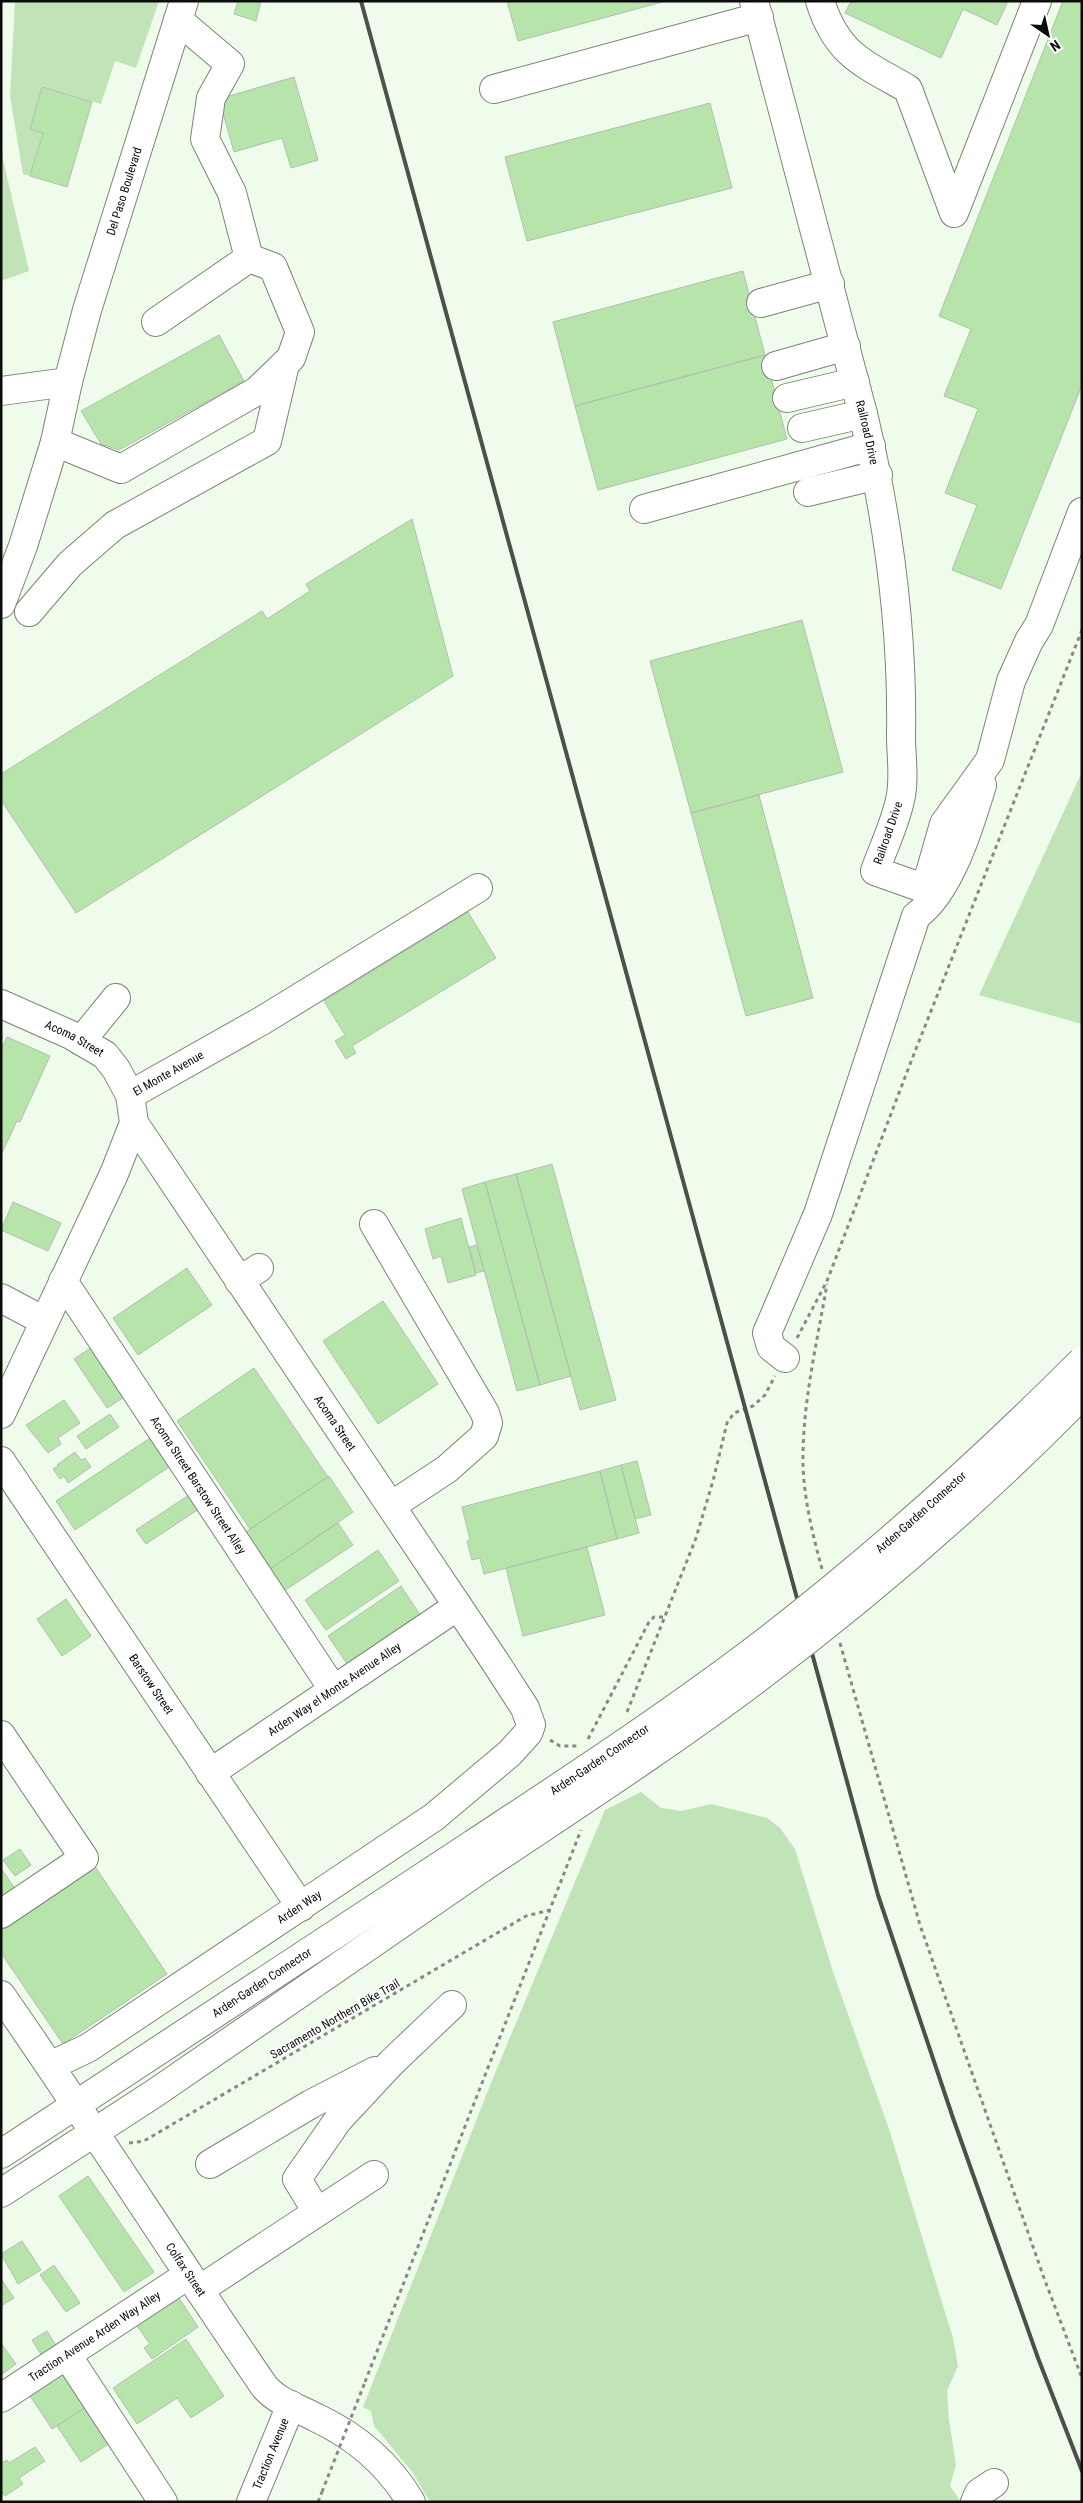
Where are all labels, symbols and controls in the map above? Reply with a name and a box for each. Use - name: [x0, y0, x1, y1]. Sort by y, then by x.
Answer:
- north arrow: [1023, 10, 1073, 60]
- text: N: [1047, 37, 1063, 55]
- street label: Del Paso Boulevard: [104, 146, 145, 237]
- street label: Railroad Drive: [853, 399, 881, 466]
- street label: Railroad Drive: [871, 799, 905, 866]
- street label: Acoma Street: [43, 1017, 106, 1060]
- street label: El Monte Avenue: [131, 1048, 206, 1099]
- street label: Acoma Street: [311, 1392, 359, 1454]
- street label: Acoma Street Barstow Street Alley: [148, 1414, 249, 1557]
- street label: Arden-Garden Connector: [873, 1468, 969, 1556]
- street label: Arden Way el Monte Avenue Alley: [265, 1639, 404, 1739]
- street label: Barstow Street: [126, 1651, 177, 1717]
- street label: Arden-Garden Connector: [547, 1721, 652, 1798]
- street label: Arden Way: [274, 1887, 324, 1927]
- street label: Arden-Garden Connector: [209, 1945, 314, 2020]
- street label: Sacramento Northern Bike Trail: [268, 1976, 402, 2062]
- street label: Colfax Street: [163, 2240, 209, 2299]
- street label: Traction Avenue Arden Way Alley: [26, 2288, 163, 2385]
- street label: Traction Avenue: [250, 2416, 292, 2492]

